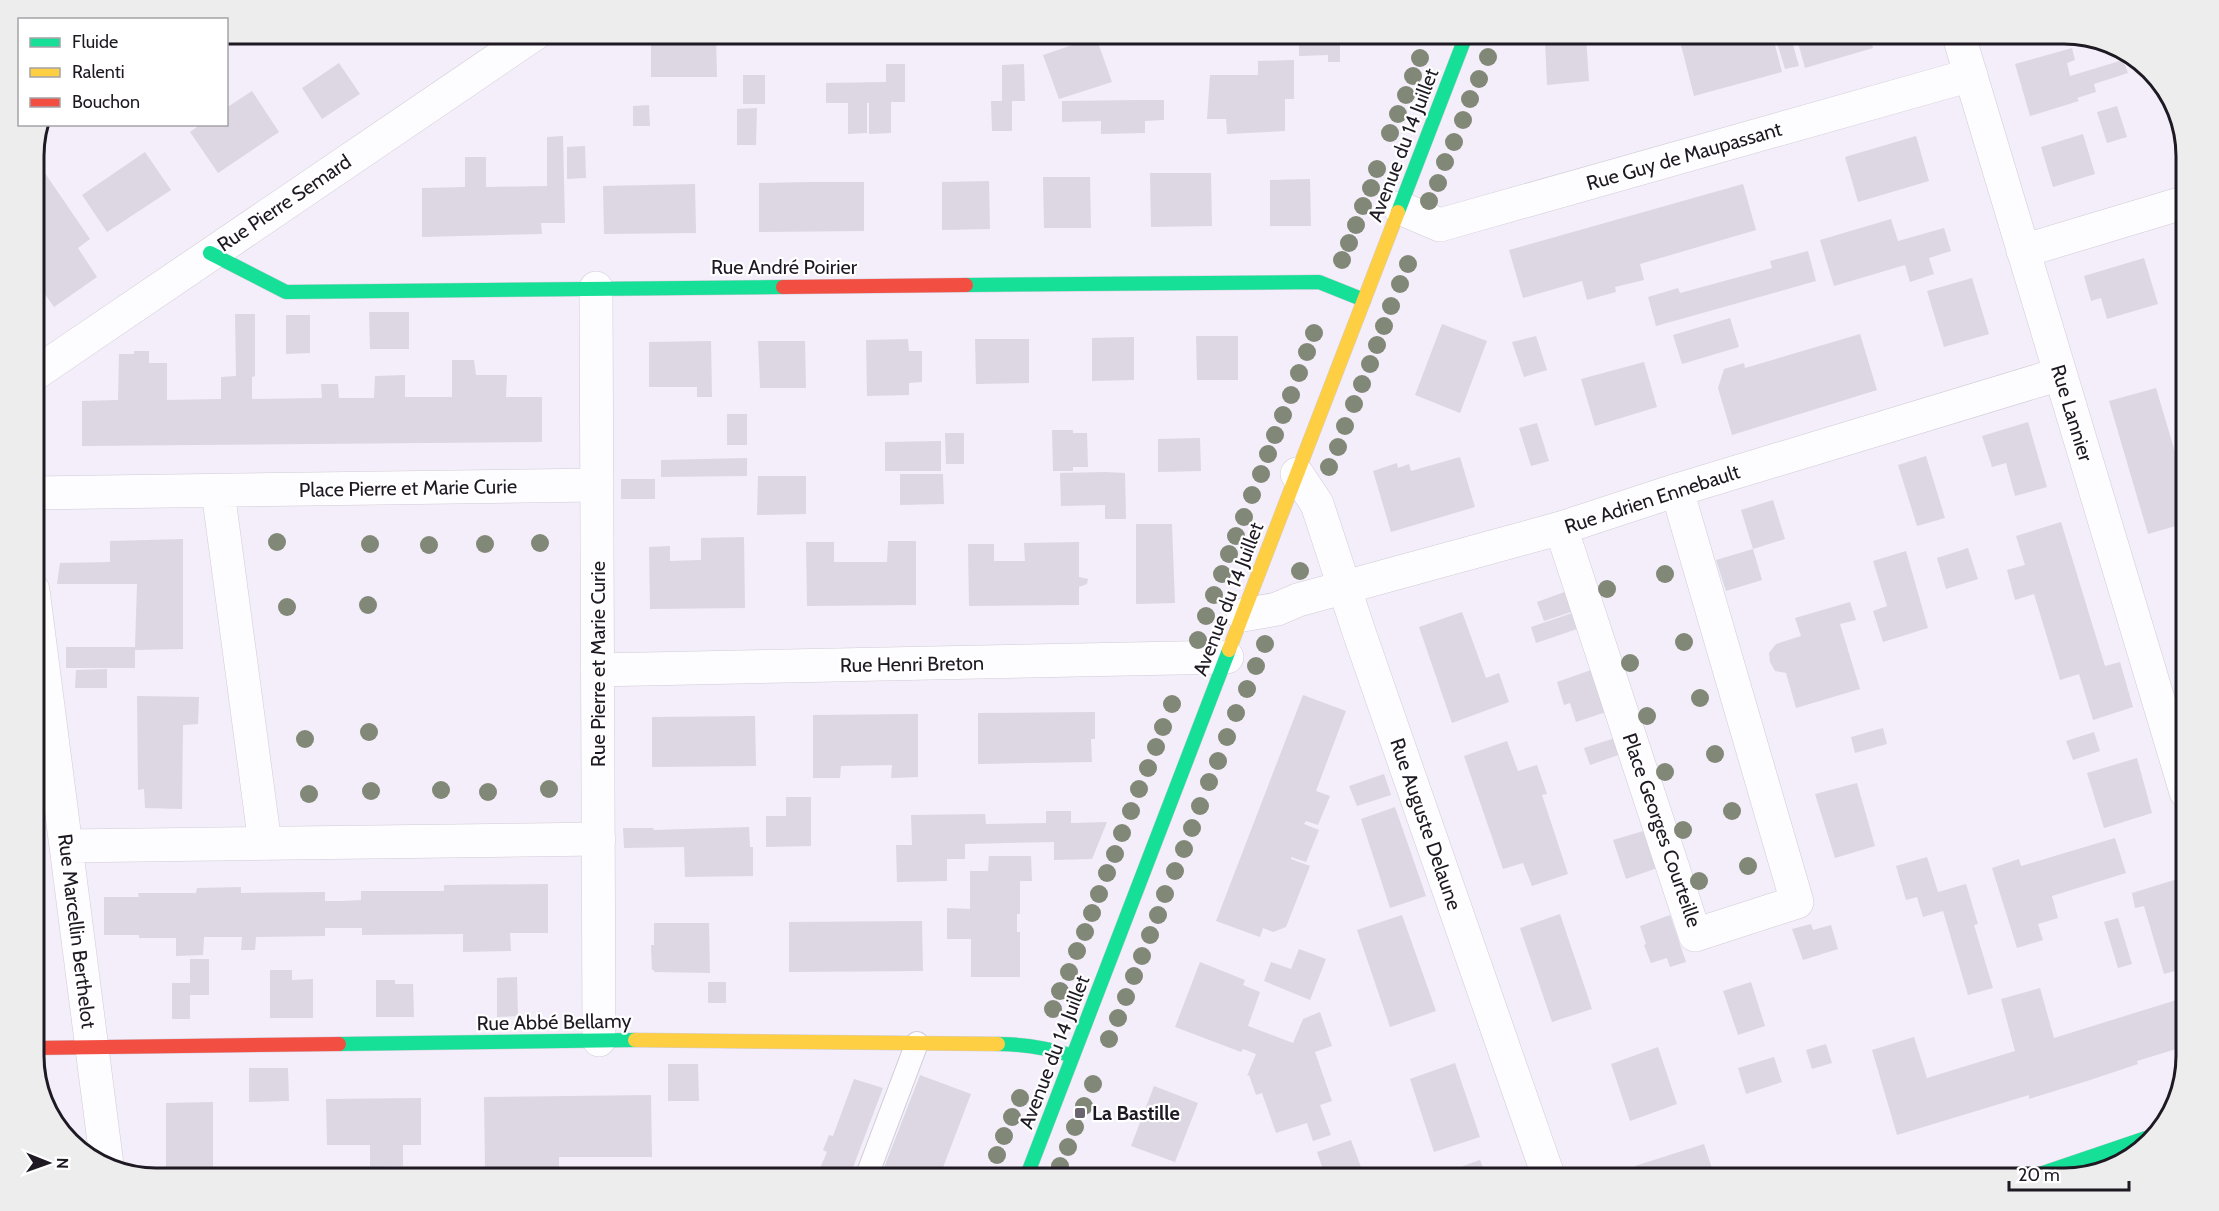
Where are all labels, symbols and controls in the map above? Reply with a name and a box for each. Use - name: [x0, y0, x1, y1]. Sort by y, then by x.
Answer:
- legend: [18, 18, 228, 126]
- text: Fluide: [72, 31, 118, 53]
- text: Ralenti: [72, 61, 125, 83]
- street label: Avenue du 14 Juillet: [1363, 65, 1443, 225]
- text: Bouchon: [72, 91, 140, 113]
- street label: Rue Guy de Maupassant: [1584, 117, 1785, 195]
- street label: Rue Pierre Semard: [213, 149, 355, 257]
- street label: Rue André Poirier: [711, 255, 858, 279]
- street label: Rue Lannier: [2046, 362, 2098, 465]
- street label: Rue Adrien Ennebault: [1561, 459, 1743, 539]
- street label: Place Pierre et Marie Curie: [299, 474, 517, 502]
- street label: Avenue du 14 Juillet: [1188, 519, 1268, 679]
- street label: Rue Pierre et Marie Curie: [586, 561, 610, 767]
- street label: Rue Henri Breton: [840, 651, 984, 677]
- street label: Place Georges Courteille: [1617, 730, 1707, 930]
- street label: Rue Auguste Delaune: [1385, 735, 1467, 913]
- street label: Rue Marcellin Berthelot: [53, 832, 101, 1030]
- street label: Avenue du 14 Juillet: [1014, 972, 1094, 1132]
- street label: Rue Abbé Bellamy: [476, 1009, 632, 1035]
- place label: La Bastille: [1092, 1101, 1180, 1125]
- marker: La Bastille: [1073, 1106, 1087, 1120]
- north arrow: [18, 1133, 78, 1193]
- scale bar: [2009, 1154, 2129, 1192]
- text: N: [53, 1157, 72, 1169]
- text: 20 m: [2018, 1164, 2060, 1186]

